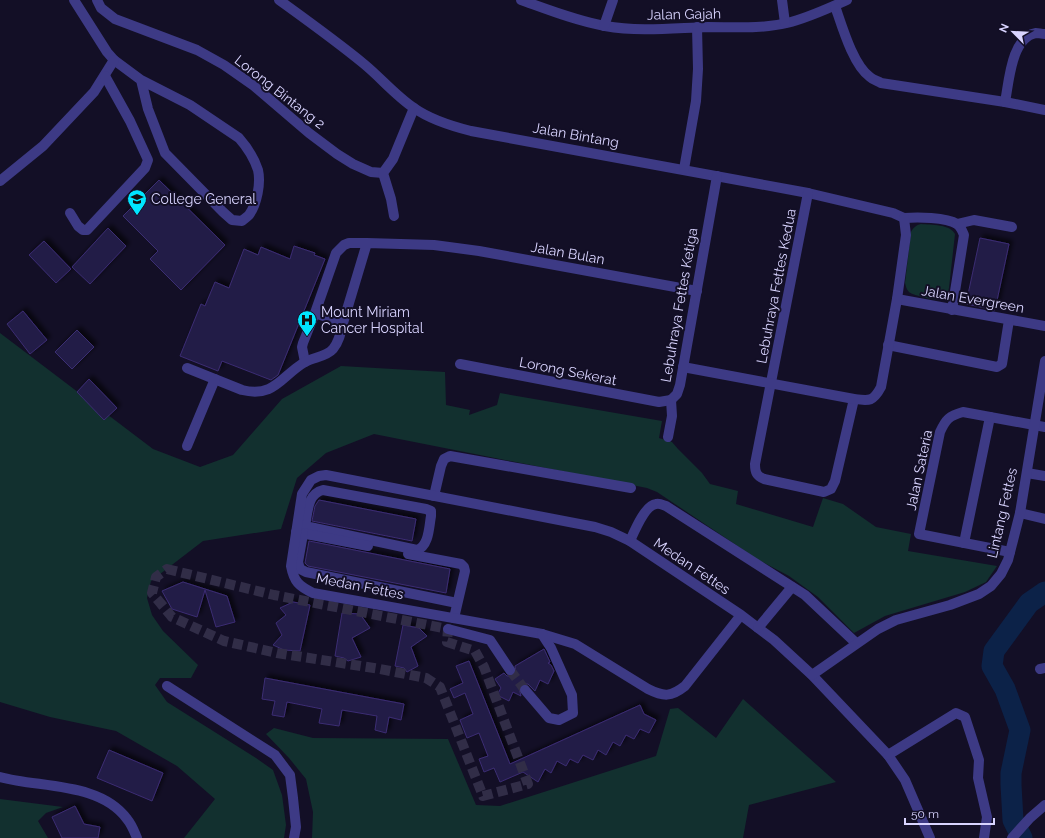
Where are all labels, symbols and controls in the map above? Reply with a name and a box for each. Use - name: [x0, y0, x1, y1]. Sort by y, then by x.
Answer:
- street label: Jalan Gajah: [647, 5, 721, 23]
- north arrow: [993, 12, 1033, 52]
- text: N: [997, 22, 1012, 35]
- street label: Lorong Bintang 2: [232, 52, 328, 132]
- street label: Jalan Bintang: [532, 120, 620, 150]
- school or university icon: College General: [126, 188, 148, 216]
- place label: College General: [151, 191, 256, 207]
- street label: Lebuhraya Fettes Kedua: [753, 207, 799, 365]
- street label: Lebuhraya Fettes Ketiga: [658, 226, 700, 384]
- street label: Jalan Bulan: [530, 239, 606, 267]
- street label: Jalan Evergreen: [921, 282, 1025, 316]
- place label: Mount Miriam Cancer Hospital: [321, 304, 424, 336]
- hospital icon: Mount Miriam Cancer Hospital: [296, 309, 318, 337]
- street label: Lorong Sekerat: [518, 354, 618, 388]
- street label: Jalan Sateria: [903, 428, 935, 512]
- street label: Lintang Fettes: [984, 466, 1020, 560]
- street label: Medan Fettes: [651, 535, 733, 598]
- street label: Medan Fettes: [315, 570, 405, 602]
- scale bar: [905, 800, 994, 826]
- text: 50 m: [911, 807, 939, 821]

